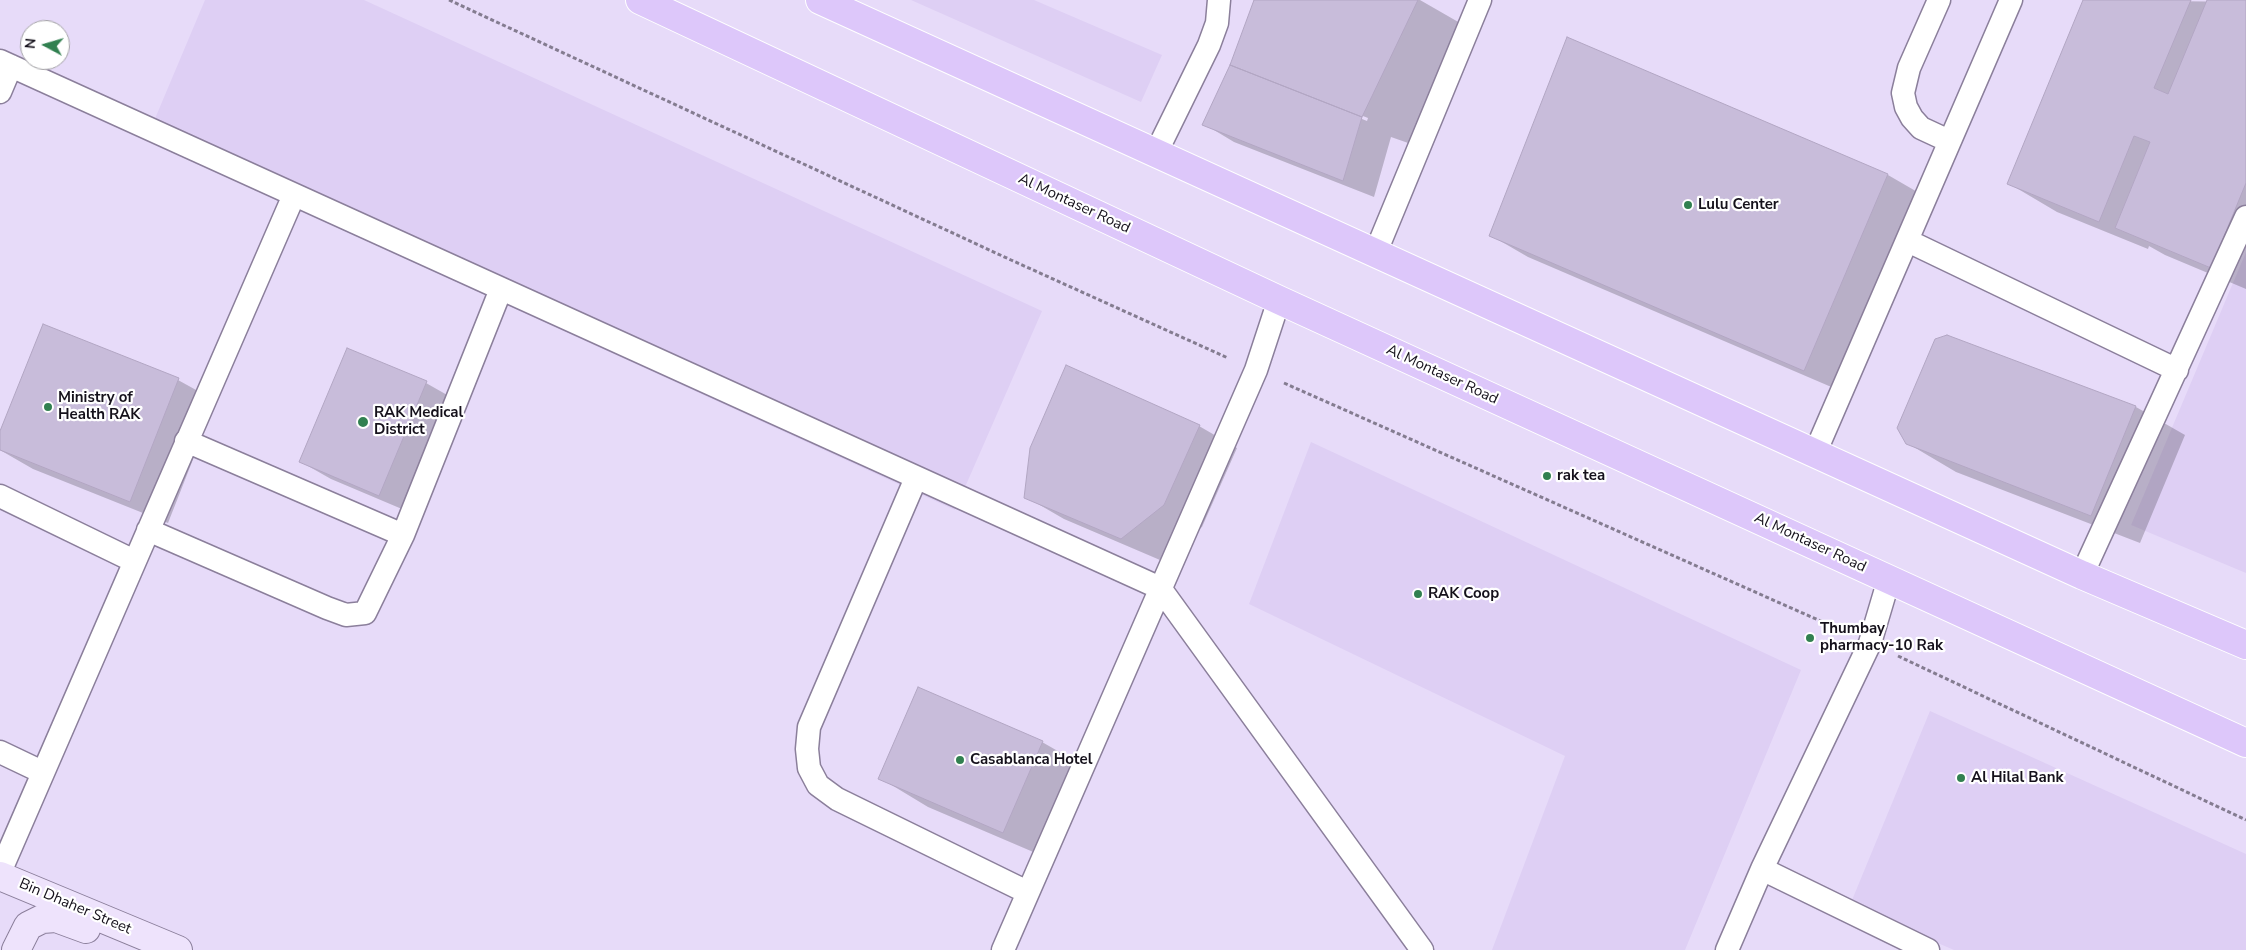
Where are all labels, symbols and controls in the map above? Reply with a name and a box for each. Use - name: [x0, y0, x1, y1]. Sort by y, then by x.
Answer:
- north arrow: [20, 20, 70, 70]
- text: N: [21, 37, 41, 50]
- street label: Al Montaser Road: [1015, 170, 1133, 238]
- place label: Lulu Center: [1698, 196, 1779, 214]
- marker: Lulu Center: [1682, 199, 1694, 211]
- street label: Al Montaser Road: [1383, 341, 1501, 409]
- place label: Ministry of Health RAK: [58, 389, 140, 424]
- marker: Ministry of Health RAK: [42, 401, 54, 413]
- place label: RAK Medical District: [374, 404, 463, 439]
- marker: RAK Medical District: [356, 415, 370, 429]
- place label: rak tea: [1557, 467, 1605, 485]
- marker: rak tea: [1541, 470, 1553, 482]
- street label: Al Montaser Road: [1751, 509, 1869, 577]
- place label: RAK Coop: [1428, 585, 1499, 603]
- marker: RAK Coop: [1412, 588, 1424, 600]
- place label: Thumbay pharmacy-10 Rak: [1820, 620, 1943, 655]
- marker: Thumbay pharmacy-10 Rak: [1804, 632, 1816, 644]
- place label: Casablanca Hotel: [970, 751, 1092, 769]
- marker: Casablanca Hotel: [954, 754, 966, 766]
- place label: Al Hilal Bank: [1971, 769, 2064, 787]
- marker: Al Hilal Bank: [1955, 772, 1967, 784]
- street label: Bin Dhaher Street: [16, 875, 134, 939]

